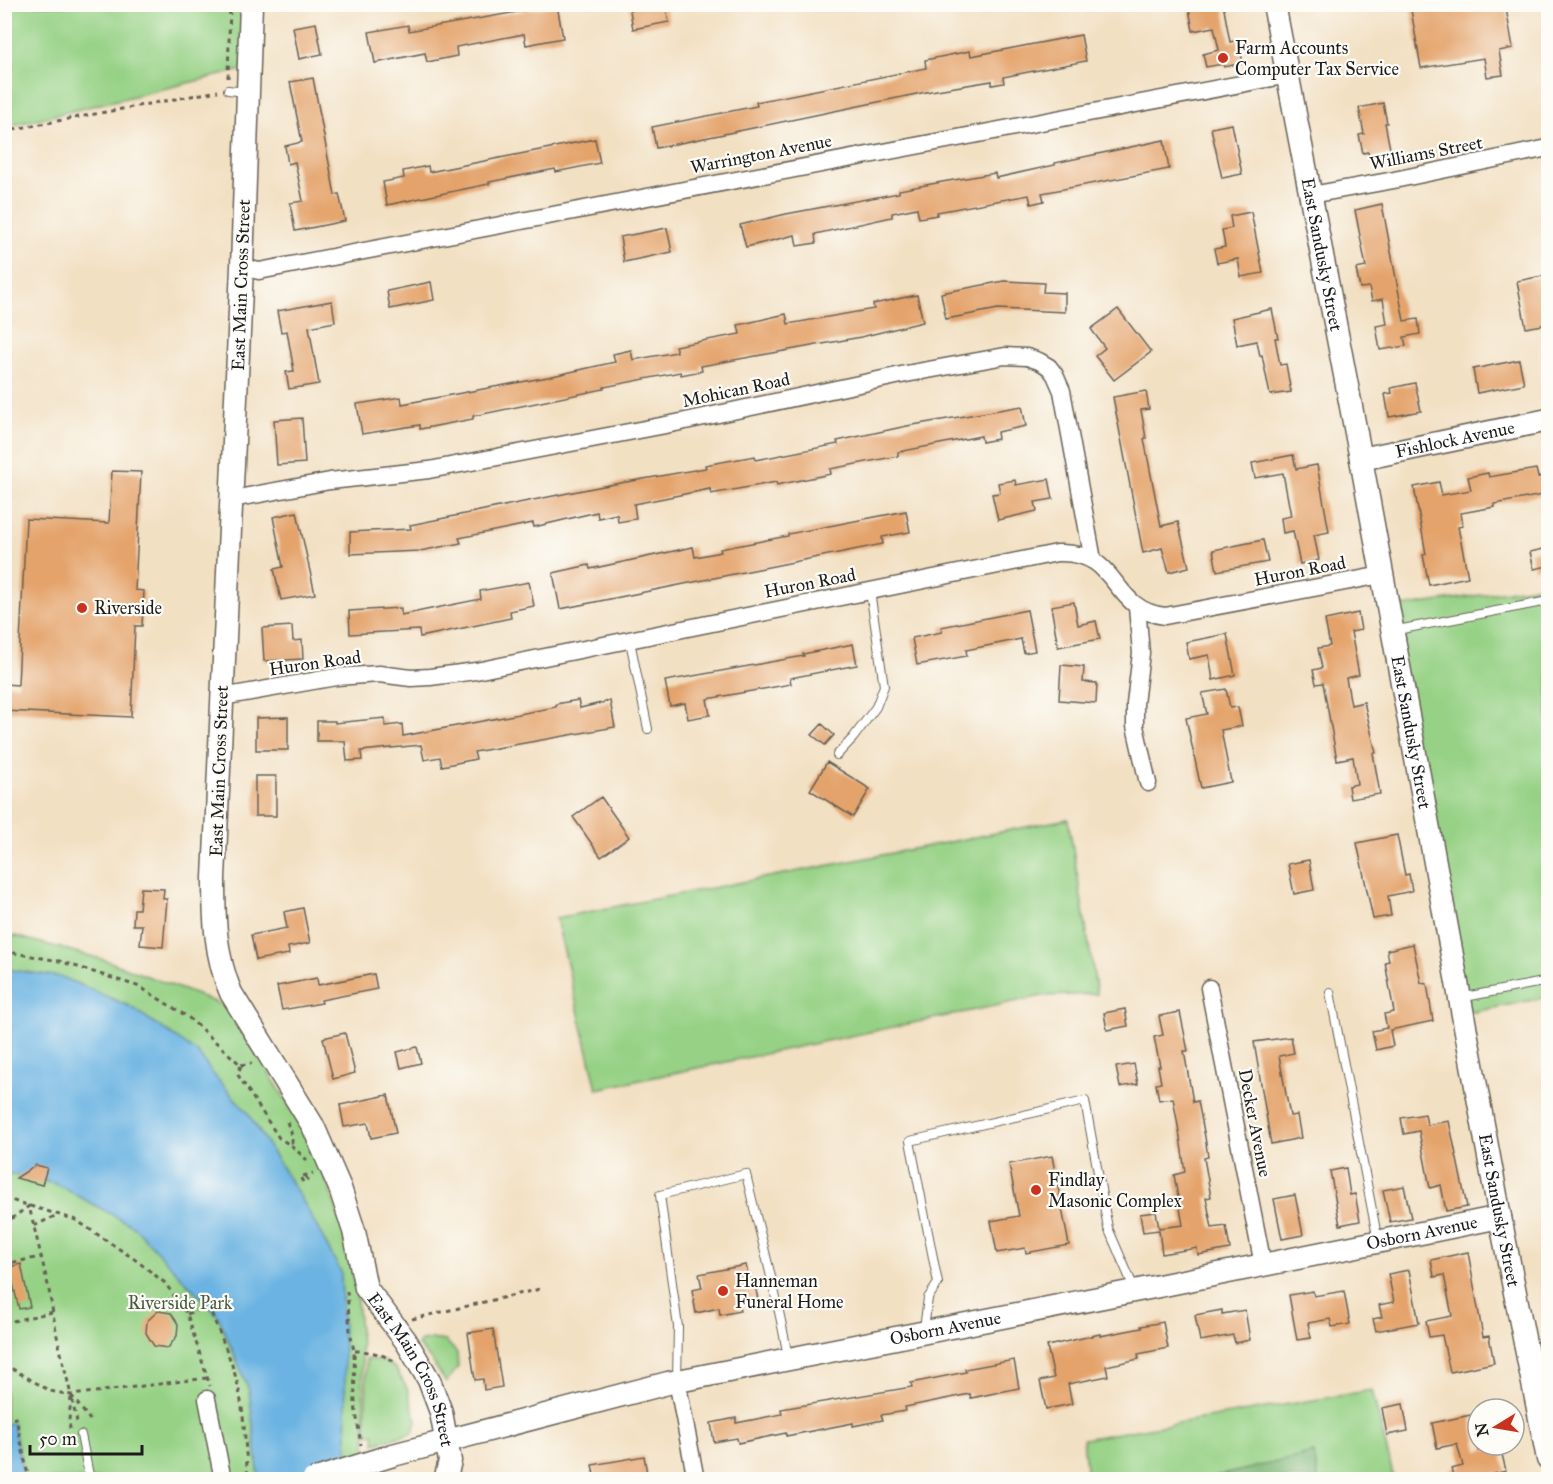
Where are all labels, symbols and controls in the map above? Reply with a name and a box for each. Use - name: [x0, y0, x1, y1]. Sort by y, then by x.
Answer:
- place label: Farm Accounts Computer Tax Service: [1235, 37, 1399, 80]
- marker: Farm Accounts Computer Tax Service: [1216, 51, 1230, 65]
- street label: Warrington Avenue: [688, 129, 834, 179]
- street label: Williams Street: [1368, 131, 1485, 175]
- street label: East Sandusky Street: [1296, 176, 1347, 334]
- street label: East Main Cross Street: [227, 198, 255, 371]
- street label: Mohican Road: [680, 368, 792, 412]
- street label: Fishlock Avenue: [1393, 416, 1517, 463]
- street label: Huron Road: [1252, 551, 1348, 591]
- street label: Huron Road: [762, 563, 858, 603]
- place label: Riverside: [94, 597, 162, 619]
- marker: Riverside: [75, 601, 89, 615]
- street label: Huron Road: [268, 646, 362, 680]
- street label: East Sandusky Street: [1386, 654, 1436, 811]
- street label: East Main Cross Street: [205, 684, 233, 857]
- street label: Decker Avenue: [1234, 1067, 1276, 1179]
- street label: East Sandusky Street: [1474, 1132, 1525, 1289]
- place label: Findlay Masonic Complex: [1048, 1169, 1182, 1212]
- marker: Findlay Masonic Complex: [1029, 1183, 1043, 1197]
- street label: Osborn Avenue: [1364, 1211, 1479, 1255]
- place label: Hanneman Funeral Home: [735, 1270, 844, 1313]
- marker: Hanneman Funeral Home: [716, 1284, 730, 1298]
- street label: East Main Cross Street: [362, 1288, 458, 1449]
- park label: Riverside Park: [128, 1292, 233, 1314]
- street label: Osborn Avenue: [888, 1306, 1003, 1350]
- north arrow: [1466, 1397, 1526, 1457]
- scale bar: [30, 1418, 142, 1456]
- text: N: [1471, 1421, 1492, 1438]
- text: 50 m: [39, 1428, 77, 1450]

